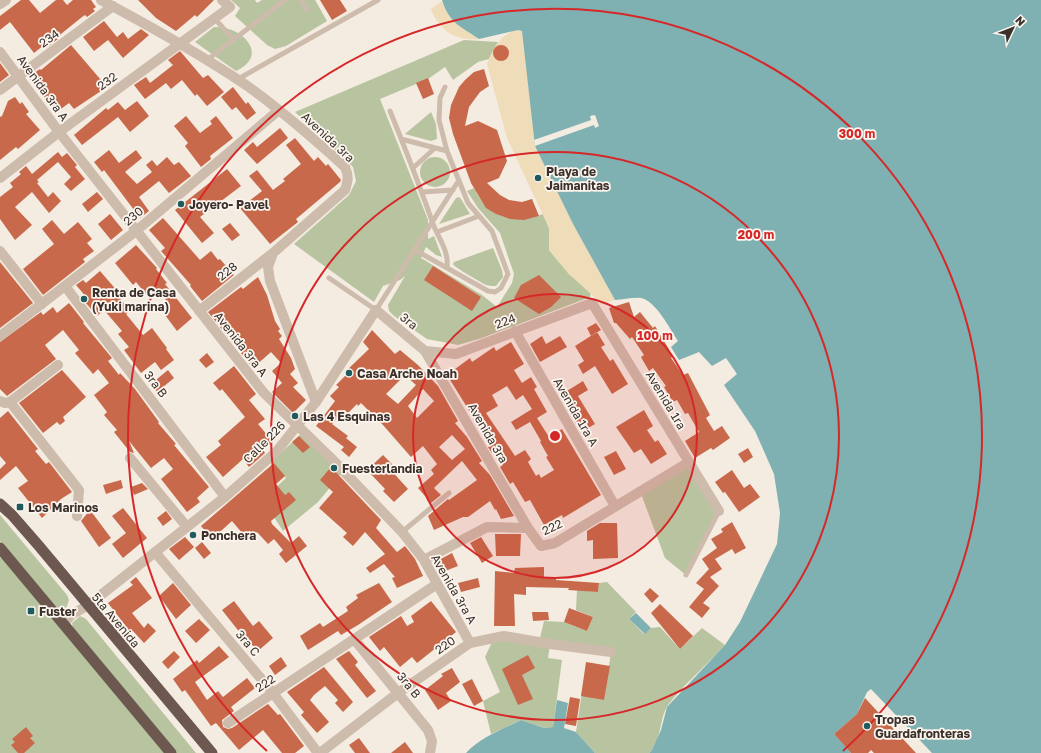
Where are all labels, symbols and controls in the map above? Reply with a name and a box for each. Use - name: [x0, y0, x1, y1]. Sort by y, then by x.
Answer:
- north arrow: [993, 8, 1033, 48]
- text: N: [1013, 13, 1028, 28]
- street label: 234: [36, 26, 62, 50]
- street label: Avenida 3ra A: [14, 52, 72, 124]
- street label: 232: [94, 69, 120, 93]
- street label: Avenida 3ra: [298, 109, 358, 165]
- text: 300 m: [839, 126, 875, 141]
- place label: Playa de Jaimanitas: [546, 164, 610, 193]
- marker: Playa de Jaimanitas: [533, 173, 543, 183]
- place label: Joyero- Pavel: [189, 197, 269, 212]
- marker: Joyero- Pavel: [176, 199, 186, 209]
- street label: 230: [120, 203, 146, 229]
- text: 200 m: [738, 227, 774, 242]
- street label: 228: [214, 258, 240, 284]
- place label: Renta de Casa (Yuki marina): [92, 285, 176, 314]
- marker: Renta de Casa (Yuki marina): [79, 294, 89, 304]
- street label: Avenida 3ra A: [211, 309, 271, 379]
- street label: 3ra: [397, 309, 421, 333]
- street label: 224: [492, 310, 518, 332]
- text: 100 m: [637, 328, 673, 343]
- place label: Casa Arche Noah: [357, 366, 457, 381]
- street label: 3ra B: [141, 368, 171, 400]
- marker: Casa Arche Noah: [344, 368, 354, 378]
- street label: Avenida 1ra: [643, 368, 689, 432]
- street label: Avenida 1ra A: [550, 375, 602, 449]
- street label: Avenida 3ra: [465, 400, 511, 466]
- place label: Las 4 Esquinas: [303, 409, 390, 424]
- marker: Las 4 Esquinas: [290, 411, 300, 421]
- street label: Calle 226: [240, 418, 288, 466]
- centre of rings: [548, 429, 562, 443]
- place label: Fuesterlandia: [342, 461, 422, 476]
- marker: Fuesterlandia: [329, 463, 339, 473]
- place label: Los Marinos: [28, 500, 99, 515]
- marker: Los Marinos: [15, 502, 25, 512]
- street label: 222: [539, 516, 565, 538]
- place label: Ponchera: [201, 528, 256, 543]
- marker: Ponchera: [188, 530, 198, 540]
- street label: Avenida 3ra A: [428, 552, 480, 626]
- street label: 5ta Avenida: [89, 589, 143, 651]
- place label: Fuster: [39, 604, 77, 619]
- marker: Fuster: [26, 606, 36, 616]
- street label: 3ra C: [233, 627, 263, 659]
- street label: 220: [432, 633, 458, 657]
- street label: 3ra B: [394, 669, 424, 701]
- street label: 222: [252, 671, 278, 695]
- place label: Tropas Guardafronteras: [875, 712, 970, 741]
- marker: Tropas Guardafronteras: [862, 721, 872, 731]

